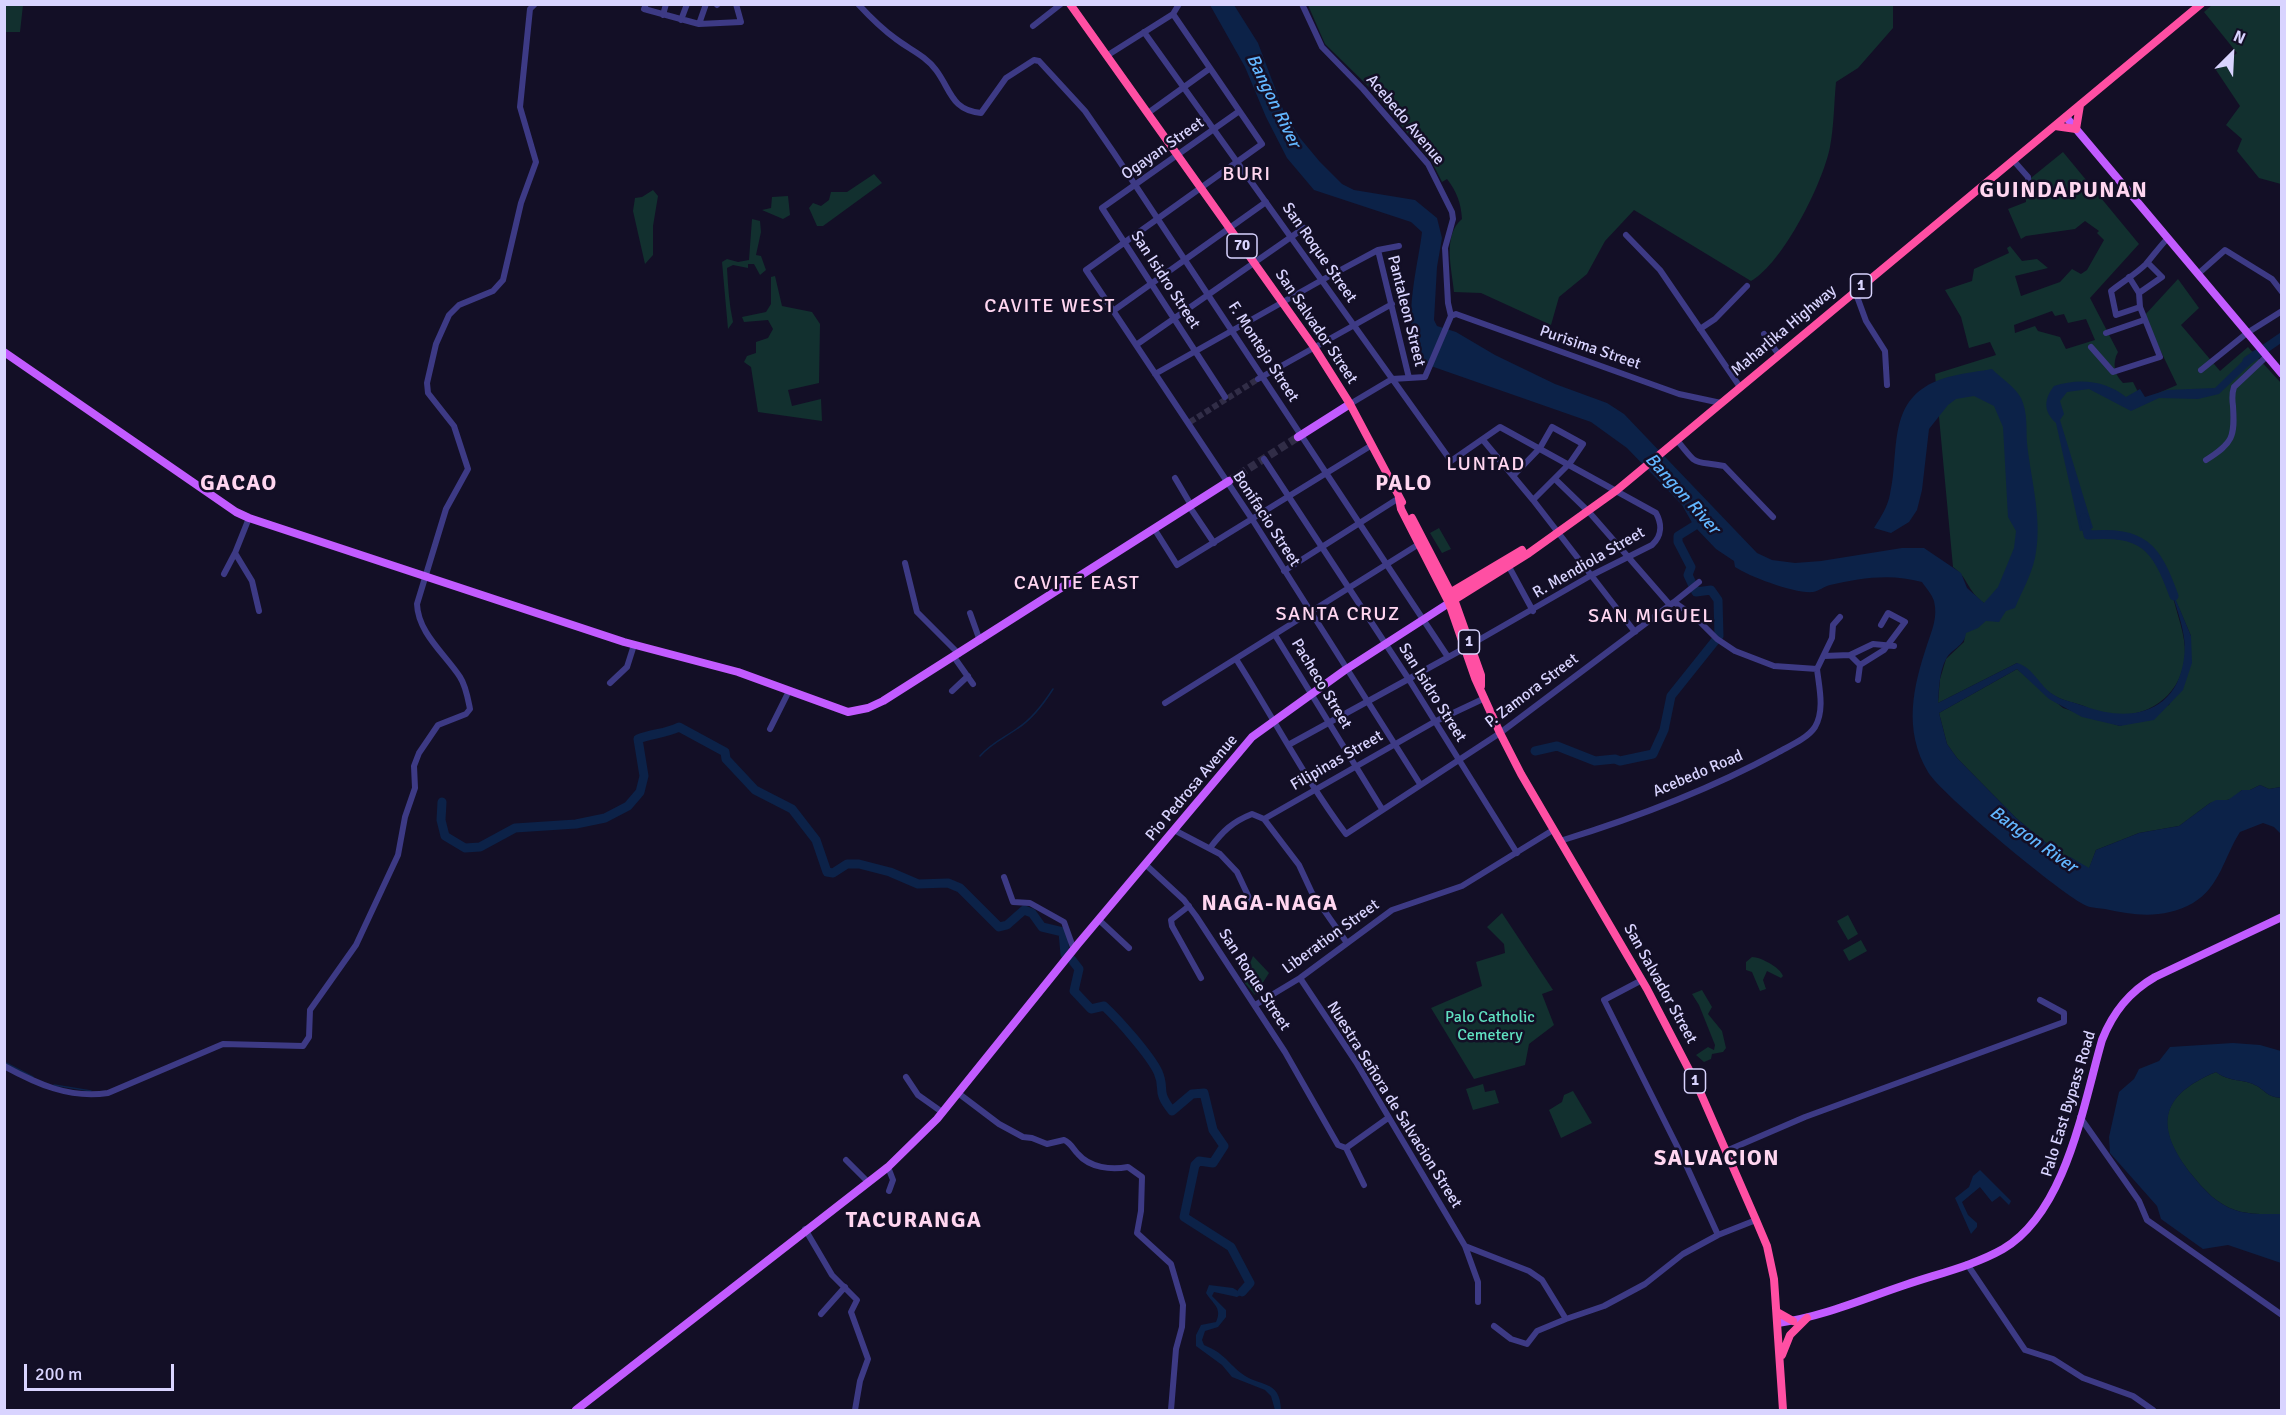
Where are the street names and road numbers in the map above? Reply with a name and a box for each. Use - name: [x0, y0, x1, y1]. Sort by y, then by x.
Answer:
- street label: Acebedo Avenue: [1362, 71, 1448, 169]
- street label: Ogayan Street: [1118, 114, 1208, 184]
- street label: San Roque Street: [1277, 199, 1361, 307]
- street label: San Isidro Street: [1126, 227, 1204, 333]
- road number: 70: [1227, 234, 1257, 258]
- street label: Pantaleon Street: [1383, 253, 1429, 369]
- street label: San Salvador Street: [1271, 266, 1361, 388]
- road number: 1: [1850, 274, 1872, 298]
- street label: Maharlika Highway: [1728, 281, 1840, 381]
- street label: F. Montejo Street: [1223, 298, 1303, 406]
- street label: Purisima Street: [1537, 322, 1643, 374]
- street label: Bonifacio Street: [1228, 468, 1304, 570]
- street label: R. Mendiola Street: [1530, 523, 1648, 603]
- road number: 1: [1458, 630, 1480, 654]
- street label: Pacheco Street: [1287, 635, 1355, 733]
- street label: San Isidro Street: [1394, 640, 1470, 746]
- street label: P. Zamora Street: [1482, 650, 1582, 732]
- street label: Filipinas Street: [1287, 727, 1387, 795]
- street label: Pio Pedrosa Avenue: [1142, 731, 1242, 845]
- street label: Acebedo Road: [1650, 746, 1746, 802]
- street label: Liberation Street: [1279, 895, 1383, 979]
- street label: San Salvador Street: [1619, 921, 1701, 1047]
- street label: San Roque Street: [1214, 926, 1294, 1034]
- street label: Nuestra Señora de Salvacion Street: [1322, 998, 1466, 1212]
- street label: Palo East Bypass Road: [2038, 1029, 2100, 1179]
- road number: 1: [1684, 1069, 1706, 1093]

